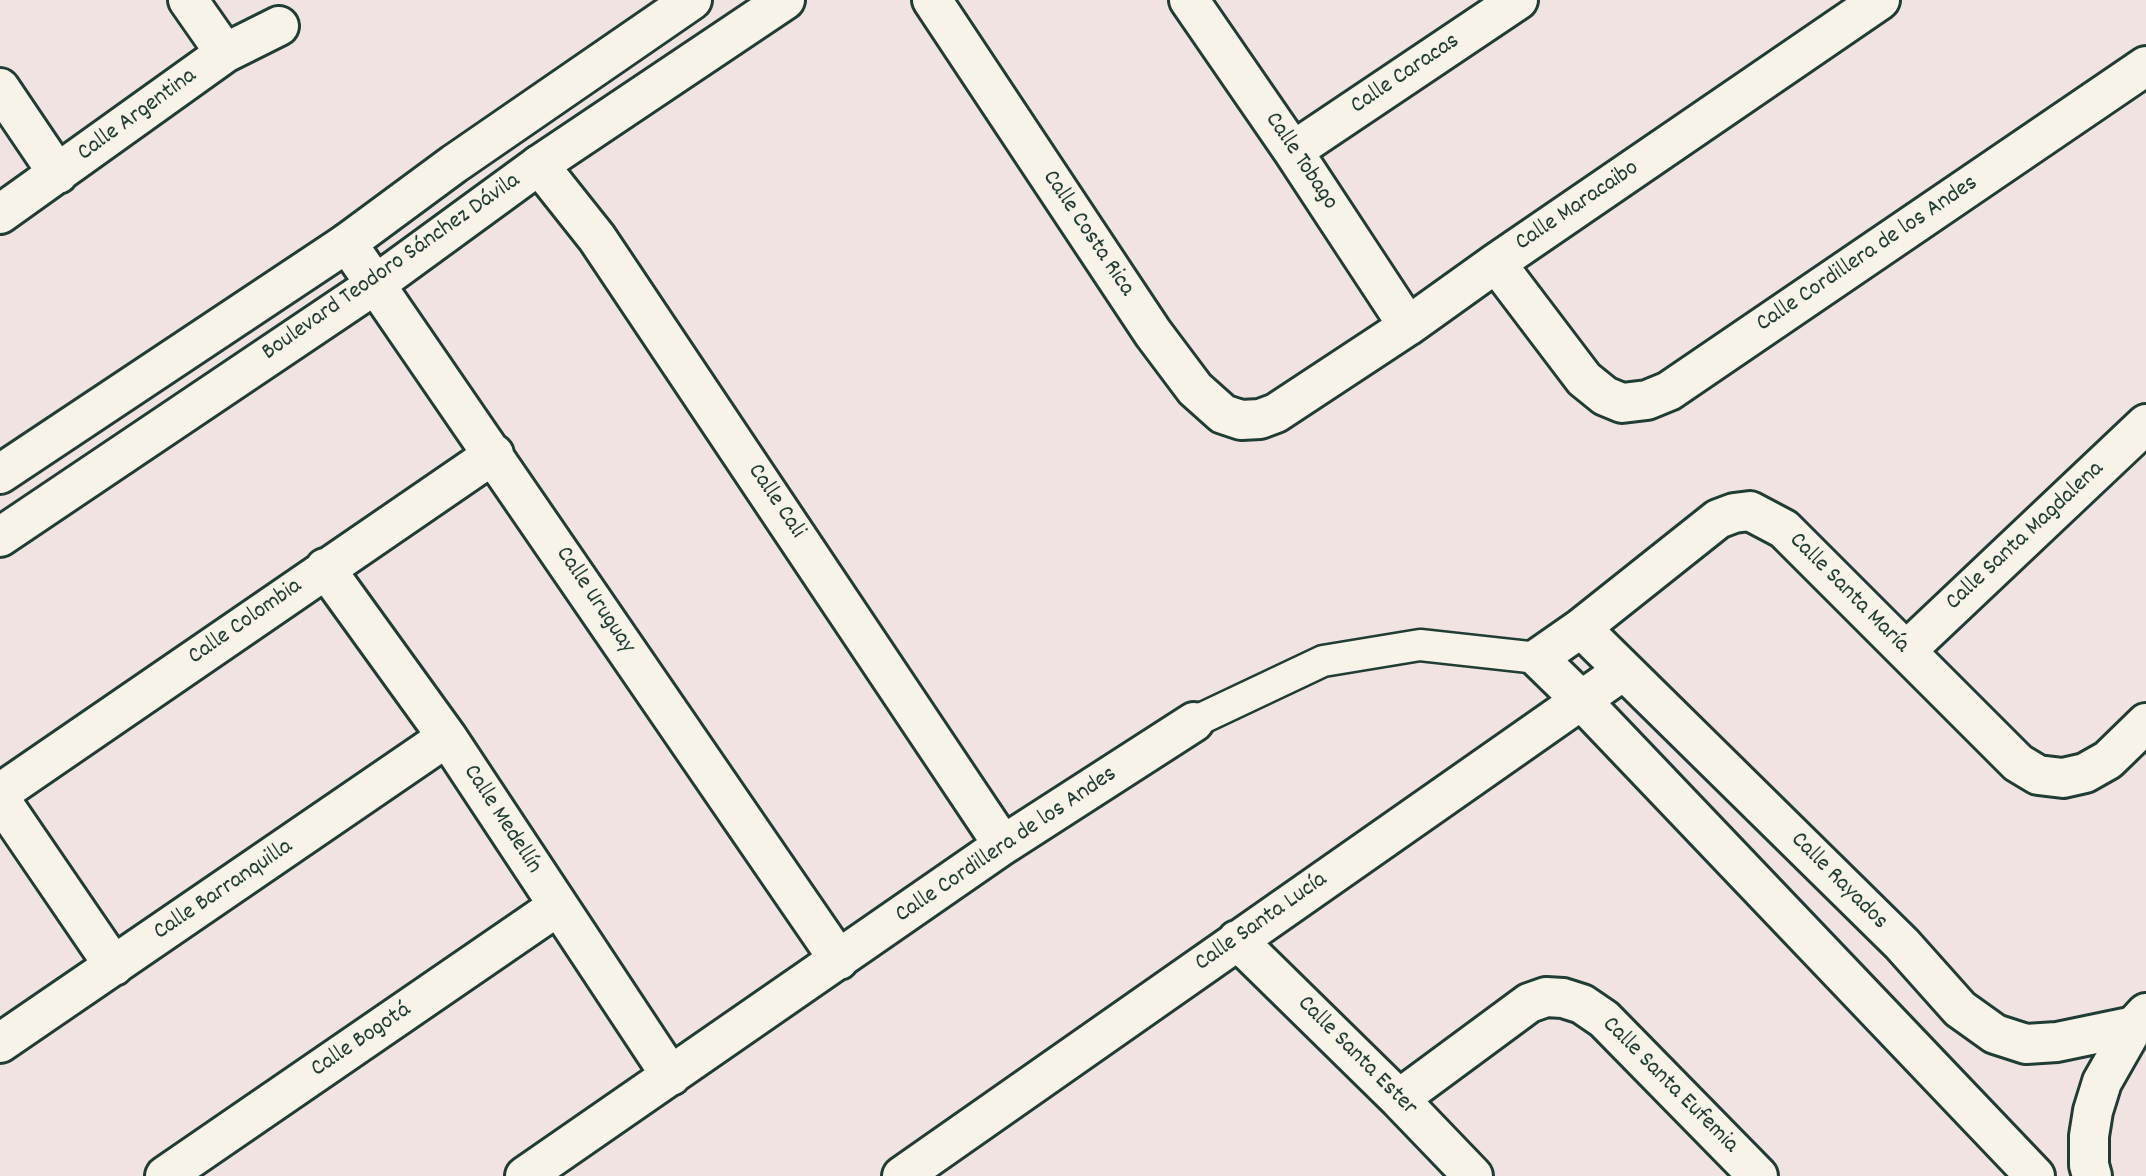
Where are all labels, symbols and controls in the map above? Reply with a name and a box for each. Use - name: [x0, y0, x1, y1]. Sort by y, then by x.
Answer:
- street label: Calle Caracas: [1346, 28, 1466, 122]
- street label: Calle Argentina: [73, 63, 203, 169]
- street label: Calle Tobago: [1257, 108, 1343, 216]
- street label: Calle Maracaibo: [1511, 155, 1645, 259]
- street label: Calle Costa Rica: [1034, 166, 1140, 302]
- street label: Boulevard Teodoro Sánchez Dávila: [257, 168, 527, 368]
- street label: Calle Cordillera de los Andes: [1752, 170, 1984, 340]
- street label: Calle Santa Magdalena: [1941, 456, 2111, 618]
- street label: Calle Cali: [740, 459, 810, 545]
- street label: Calle Santa María: [1782, 528, 1914, 660]
- street label: Calle Uruguay: [548, 542, 640, 660]
- street label: Calle Colombia: [184, 573, 308, 673]
- street label: Calle Medellín: [455, 760, 547, 880]
- street label: Calle Cordillera de los Andes: [891, 761, 1123, 931]
- street label: Calle Rayados: [1783, 827, 1893, 937]
- street label: Calle Barranquilla: [149, 834, 299, 948]
- street label: Calle Santa Lucía: [1190, 867, 1334, 979]
- street label: Calle Santa Ester: [1290, 991, 1422, 1123]
- street label: Calle Bogotá: [306, 997, 418, 1085]
- street label: Calle Santa Eufemia: [1595, 1012, 1743, 1160]

